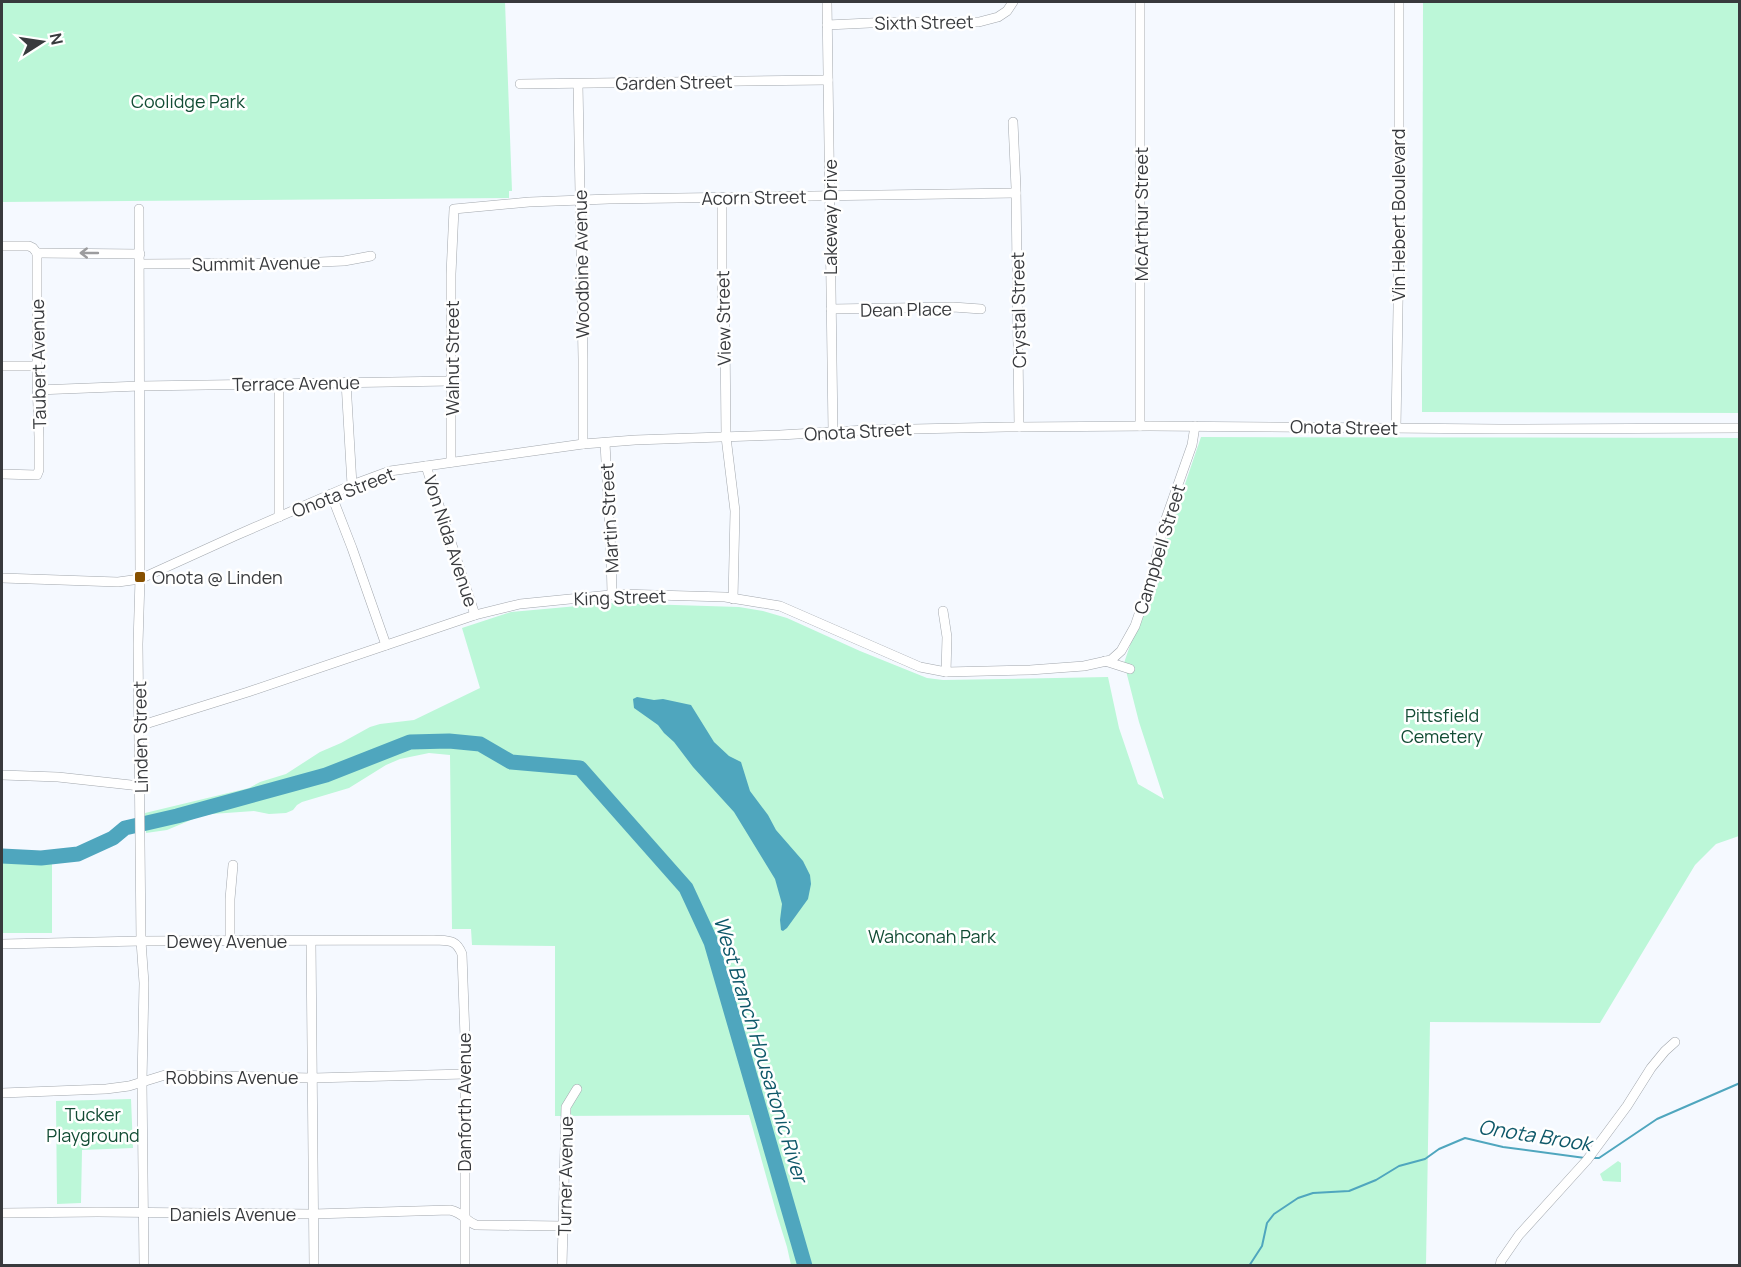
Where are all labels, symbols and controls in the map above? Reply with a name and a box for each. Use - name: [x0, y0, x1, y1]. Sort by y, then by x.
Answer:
- street label: Sixth Street: [874, 9, 974, 35]
- north arrow: [12, 12, 72, 72]
- text: N: [45, 31, 69, 47]
- street label: Garden Street: [615, 69, 733, 95]
- park label: Coolidge Park: [131, 89, 246, 113]
- street label: Vin Hebert Boulevard: [1386, 129, 1410, 301]
- street label: McArthur Street: [1129, 147, 1153, 281]
- street label: Lakeway Drive: [818, 159, 842, 275]
- street label: Acorn Street: [701, 184, 807, 210]
- street label: Woodbine Avenue: [568, 189, 594, 339]
- one-way arrow: [79, 247, 99, 259]
- street label: Summit Avenue: [191, 250, 321, 276]
- street label: Crystal Street: [1005, 252, 1031, 368]
- street label: View Street: [710, 270, 736, 366]
- street label: Dean Place: [860, 296, 952, 322]
- street label: Taubert Avenue: [25, 299, 51, 429]
- street label: Walnut Street: [440, 300, 464, 416]
- street label: Terrace Avenue: [232, 370, 360, 396]
- street label: Onota Street: [1290, 414, 1398, 440]
- street label: Onota Street: [803, 416, 913, 446]
- street label: Onota Street: [288, 461, 398, 523]
- street label: Martin Street: [594, 462, 624, 574]
- street label: Von Nida Avenue: [418, 472, 484, 610]
- street label: Campbell Street: [1128, 481, 1190, 617]
- place label: Onota @ Linden: [152, 565, 283, 589]
- marker: Onota @ Linden: [133, 570, 147, 584]
- street label: King Street: [573, 583, 667, 611]
- street label: Linden Street: [127, 681, 153, 793]
- park label: Pittsfield Cemetery: [1401, 703, 1484, 748]
- water label: West Branch Housatonic River: [708, 913, 815, 1188]
- park label: Wahconah Park: [868, 924, 997, 948]
- street label: Dewey Avenue: [167, 929, 287, 953]
- street label: Danforth Avenue: [452, 1032, 476, 1172]
- street label: Robbins Avenue: [166, 1065, 298, 1089]
- park label: Tucker Playground: [46, 1102, 140, 1147]
- water label: Onota Brook: [1477, 1113, 1596, 1158]
- street label: Turner Avenue: [552, 1116, 578, 1236]
- street label: Daniels Avenue: [170, 1202, 296, 1226]

